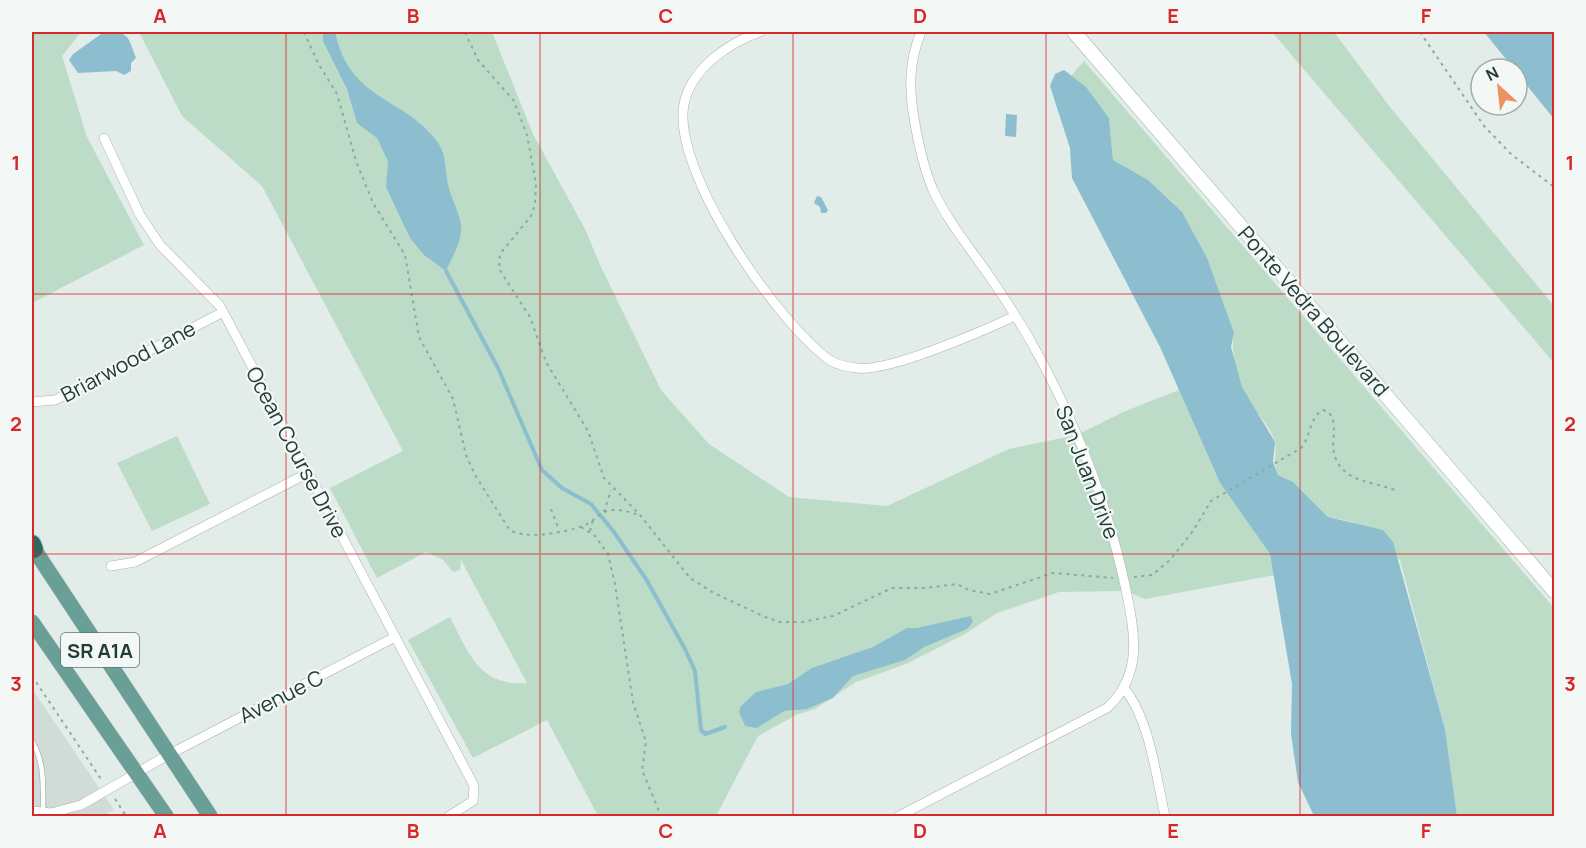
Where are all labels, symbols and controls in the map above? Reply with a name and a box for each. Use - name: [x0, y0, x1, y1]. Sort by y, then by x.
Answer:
- text: A: [153, 2, 167, 29]
- text: B: [407, 2, 420, 29]
- text: C: [659, 2, 673, 29]
- text: D: [913, 2, 927, 29]
- text: E: [1167, 2, 1179, 29]
- text: F: [1421, 2, 1432, 29]
- north arrow: [1469, 57, 1529, 117]
- text: N: [1482, 61, 1502, 86]
- text: 1: [12, 149, 20, 176]
- text: 1: [1566, 149, 1574, 176]
- street label: Ponte Vedra Boulevard: [1232, 220, 1396, 402]
- street label: Briarwood Lane: [56, 314, 200, 408]
- street label: Ocean Course Drive: [240, 361, 354, 543]
- street label: San Juan Drive: [1050, 401, 1126, 543]
- text: 2: [10, 410, 22, 437]
- text: 2: [1564, 410, 1576, 437]
- road number: SR A1A: [61, 633, 139, 667]
- street label: Avenue C: [234, 663, 328, 729]
- text: 3: [10, 670, 22, 697]
- text: 3: [1564, 670, 1576, 697]
- text: A: [153, 817, 167, 844]
- text: B: [407, 817, 420, 844]
- text: C: [659, 817, 673, 844]
- text: D: [913, 817, 927, 844]
- text: E: [1167, 817, 1179, 844]
- text: F: [1421, 817, 1432, 844]

